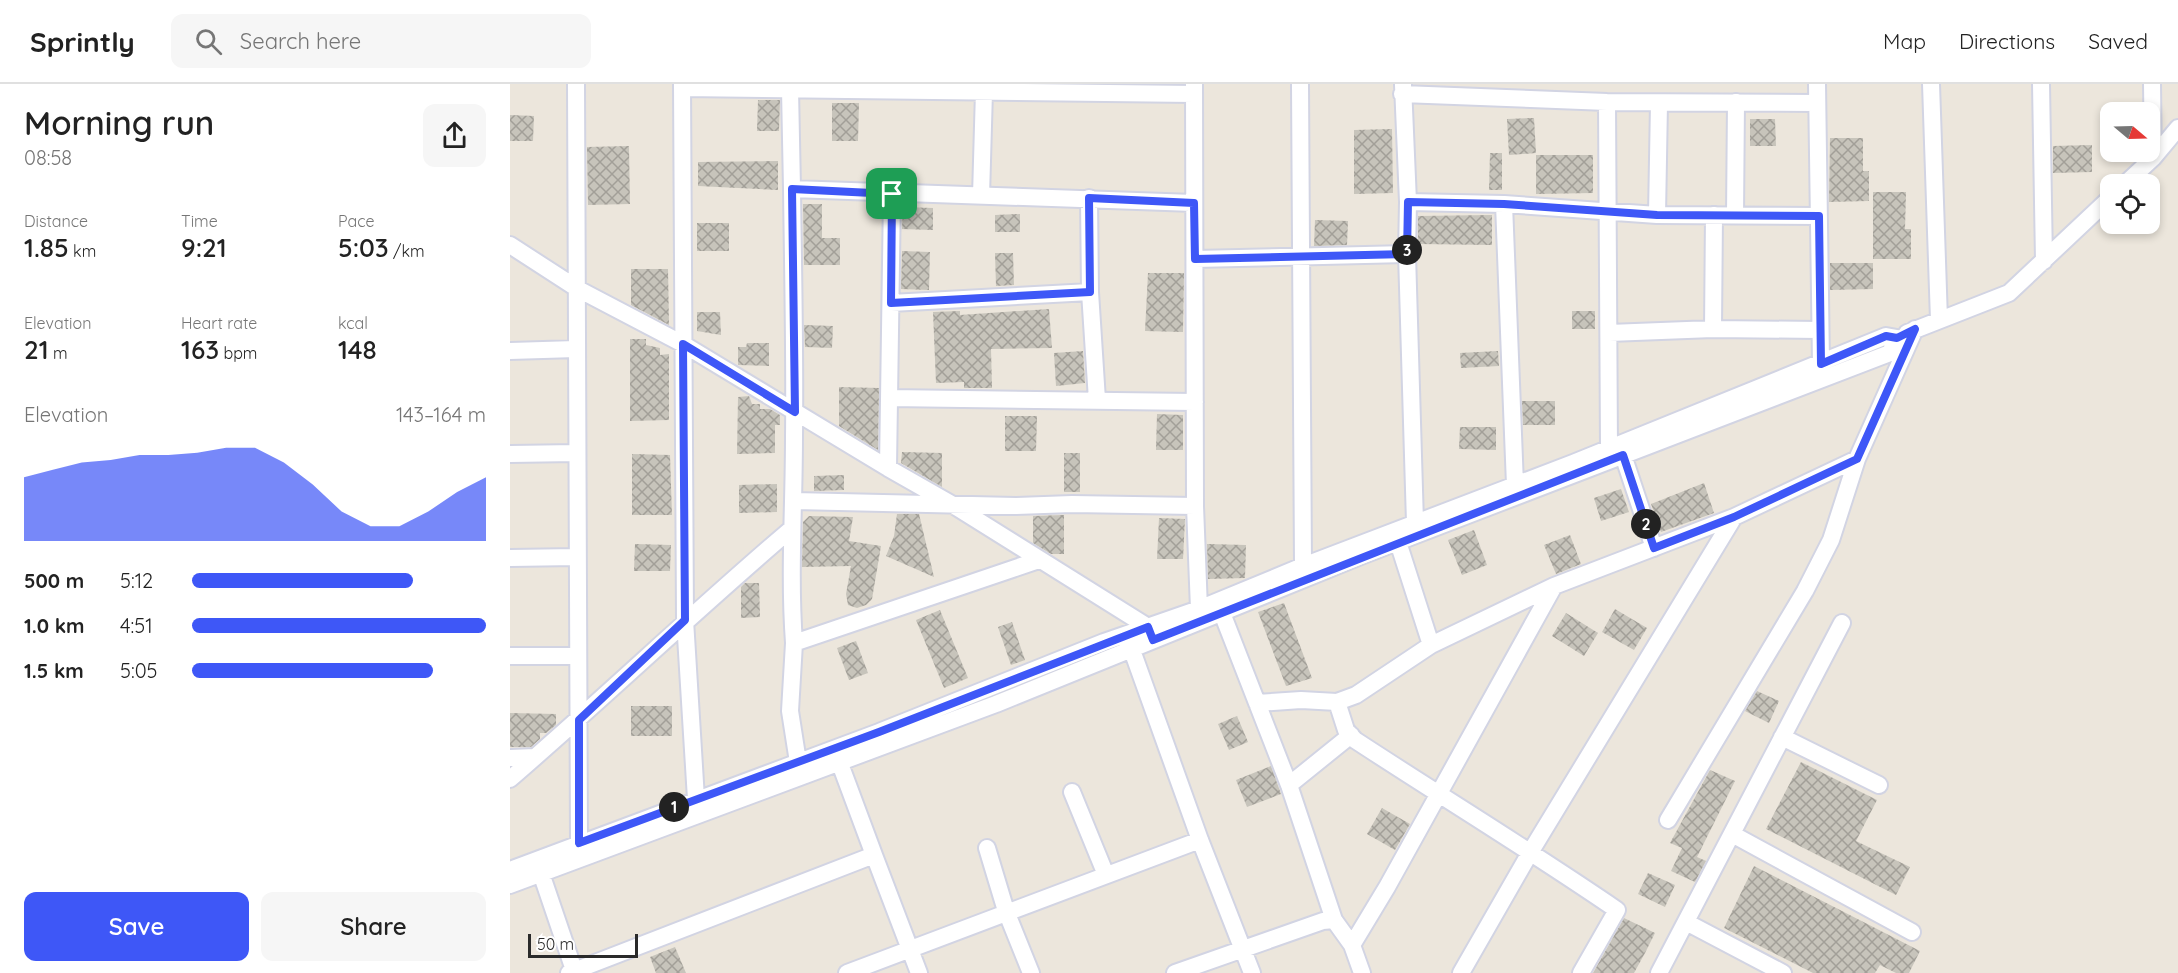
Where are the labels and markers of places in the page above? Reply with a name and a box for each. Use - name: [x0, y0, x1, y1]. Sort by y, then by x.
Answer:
- pin: [866, 168, 917, 219]
- pin: 3: [1392, 235, 1422, 265]
- pin: 2: [1631, 509, 1661, 539]
- pin: 1: [659, 792, 689, 822]

